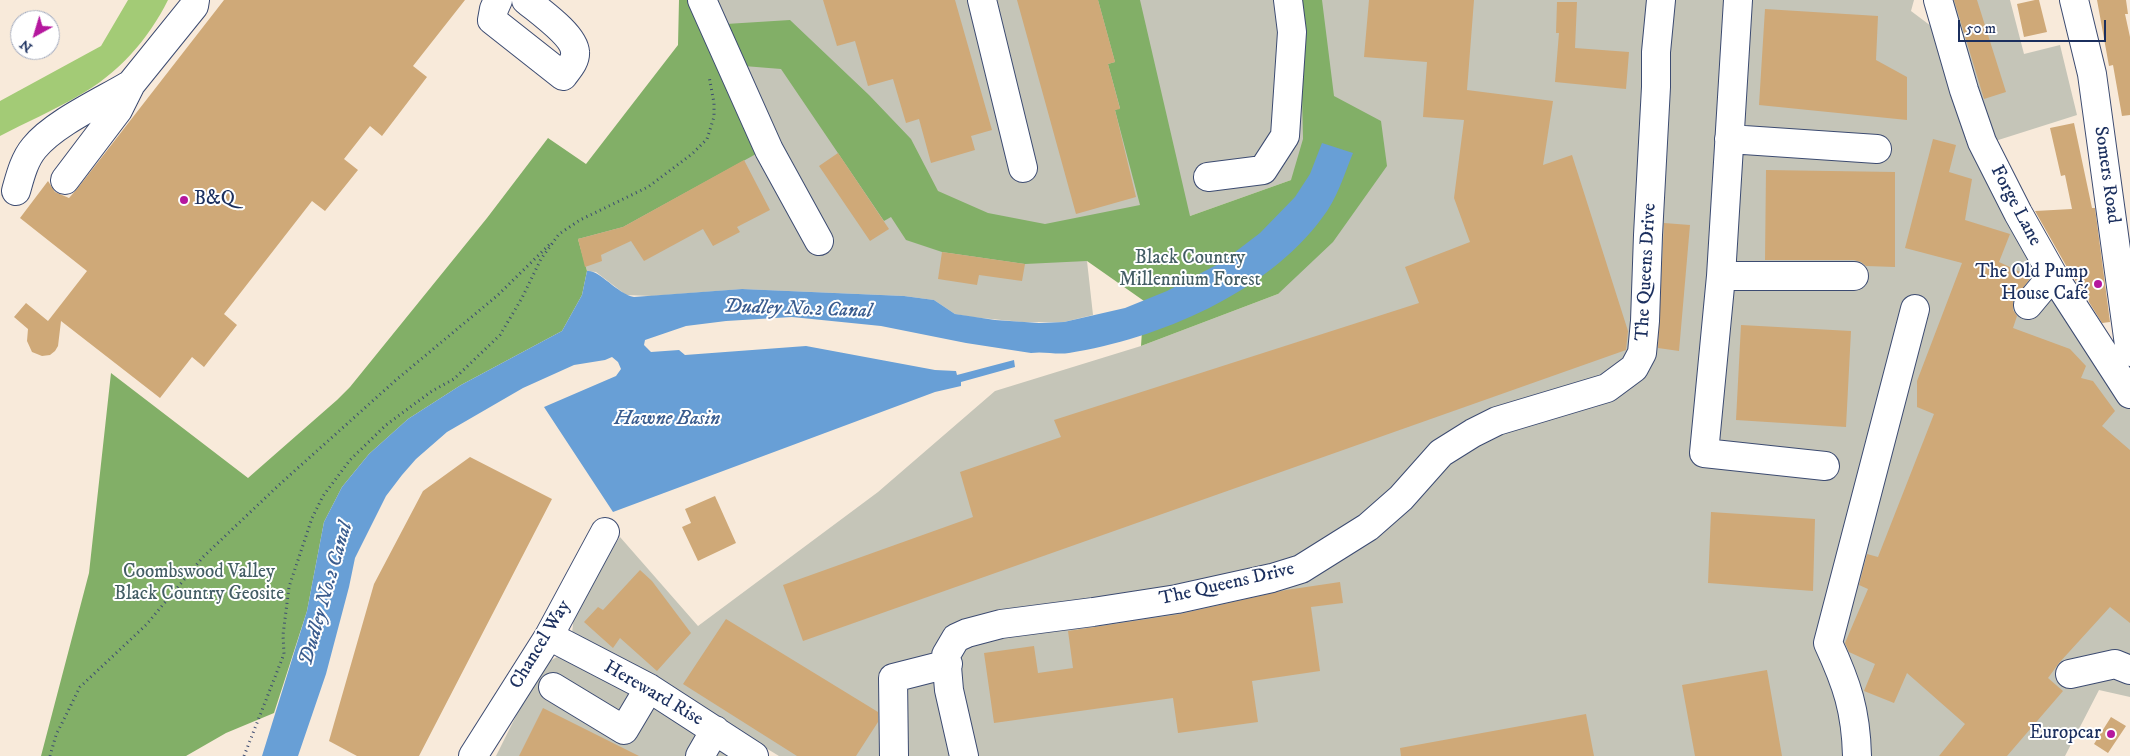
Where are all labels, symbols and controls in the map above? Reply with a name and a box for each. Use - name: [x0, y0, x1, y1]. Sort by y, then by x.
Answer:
- north arrow: [10, 10, 60, 60]
- scale bar: [1960, 10, 2108, 42]
- text: 50 m: [1966, 19, 1996, 38]
- text: N: [16, 35, 36, 56]
- street label: Somers Road: [2088, 125, 2124, 225]
- street label: Forge Lane: [1984, 162, 2046, 250]
- place label: B&Q: [194, 189, 235, 211]
- marker: B&Q: [178, 194, 190, 206]
- street label: The Queens Drive: [1632, 203, 1662, 341]
- park label: Black Country Millennium Forest: [1119, 248, 1261, 292]
- place label: The Old Pump House Café: [1975, 262, 2088, 306]
- marker: The Old Pump House Café: [2092, 278, 2104, 290]
- water label: Dudley No.2 Canal: [724, 295, 872, 325]
- water label: Hawne Basin: [614, 408, 720, 432]
- water label: Dudley No.2 Canal: [295, 520, 359, 668]
- street label: The Queens Drive: [1157, 558, 1297, 612]
- park label: Coombswood Valley Black Country Geosite: [114, 562, 284, 606]
- street label: Chancel Way: [506, 596, 576, 694]
- street label: Hereward Rise: [599, 656, 707, 732]
- place label: Europcar: [2029, 723, 2101, 745]
- marker: Europcar: [2105, 728, 2117, 740]

